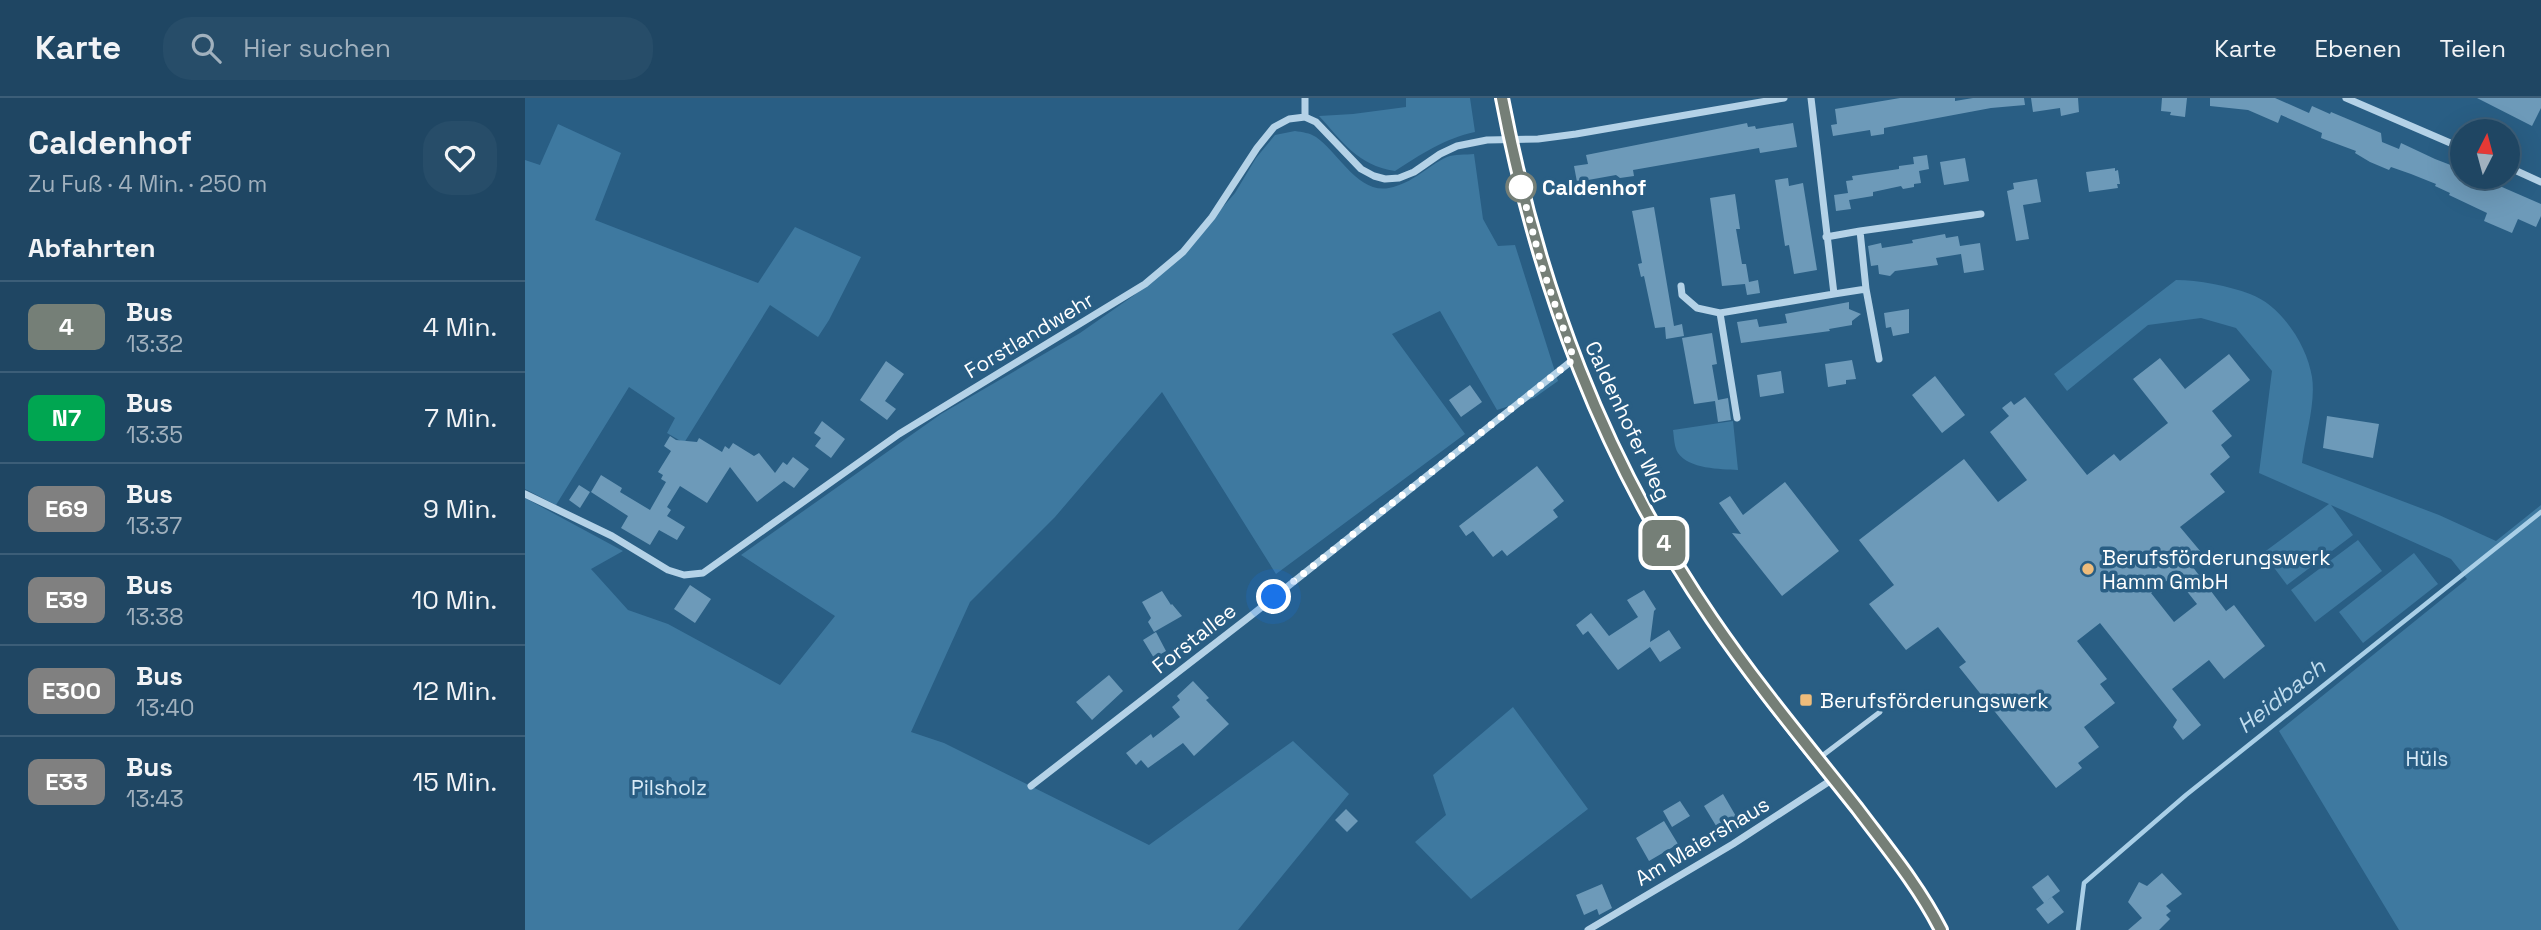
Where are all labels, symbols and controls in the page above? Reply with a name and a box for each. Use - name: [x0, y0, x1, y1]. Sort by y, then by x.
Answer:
- search box: [163, 17, 653, 80]
- text: Karte: [35, 27, 121, 69]
- icon: search: [187, 29, 225, 67]
- text: Hier suchen: [243, 31, 391, 65]
- text: Karte: [2214, 33, 2277, 64]
- text: Ebenen: [2315, 33, 2401, 64]
- text: Teilen: [2439, 33, 2506, 64]
- north arrow: [2450, 119, 2520, 189]
- map controls: [2450, 119, 2520, 189]
- button: heart: [423, 121, 497, 195]
- text: Caldenhof: [28, 122, 192, 164]
- text: Zu Fuß · 4 Min. · 250 m: [28, 169, 267, 199]
- marker: Caldenhof: [1506, 172, 1536, 202]
- place label: Caldenhof: [1542, 174, 1646, 201]
- text: Abfahrten: [28, 231, 156, 265]
- street label: Forstlandwehr: [960, 286, 1099, 384]
- text: Bus: [126, 295, 173, 329]
- text: 4 Min.: [423, 310, 497, 344]
- text: 4: [59, 311, 74, 342]
- text: 13:32: [126, 329, 183, 359]
- street label: Caldenhofer Weg: [1579, 337, 1677, 505]
- text: Bus: [126, 386, 173, 420]
- text: 7 Min.: [424, 401, 497, 435]
- text: N7: [52, 402, 81, 433]
- text: 13:35: [126, 420, 183, 450]
- text: Bus: [126, 477, 173, 511]
- text: 9 Min.: [423, 492, 497, 526]
- text: E69: [45, 493, 88, 524]
- text: 13:37: [126, 511, 182, 541]
- line badge: 4: [1641, 520, 1687, 566]
- text: 4: [1656, 527, 1672, 558]
- place label: Berufsförderungswerk Hamm GmbH: [2102, 544, 2331, 595]
- marker: Berufsförderungswerk Hamm GmbH: [2080, 561, 2096, 577]
- text: Bus: [126, 568, 173, 602]
- your location: [1256, 579, 1291, 614]
- text: 10 Min.: [411, 583, 497, 617]
- text: E39: [45, 584, 88, 615]
- street label: Forstallee: [1146, 597, 1242, 679]
- text: 13:38: [126, 602, 184, 632]
- water label: Heidbach: [2230, 651, 2332, 740]
- text: Bus: [136, 659, 183, 693]
- text: 12 Min.: [412, 674, 497, 708]
- text: E300: [42, 675, 101, 706]
- place label: Berufsförderungswerk: [1820, 687, 2049, 714]
- marker: Berufsförderungswerk: [1798, 692, 1814, 708]
- text: 13:40: [136, 693, 194, 723]
- park label: Hüls: [2406, 745, 2448, 772]
- text: Bus: [126, 750, 173, 784]
- text: 15 Min.: [412, 765, 497, 799]
- text: E33: [45, 766, 88, 797]
- park label: Pilsholz: [631, 774, 707, 801]
- text: 13:43: [126, 784, 184, 814]
- street label: Am Maiershaus: [1630, 790, 1774, 892]

